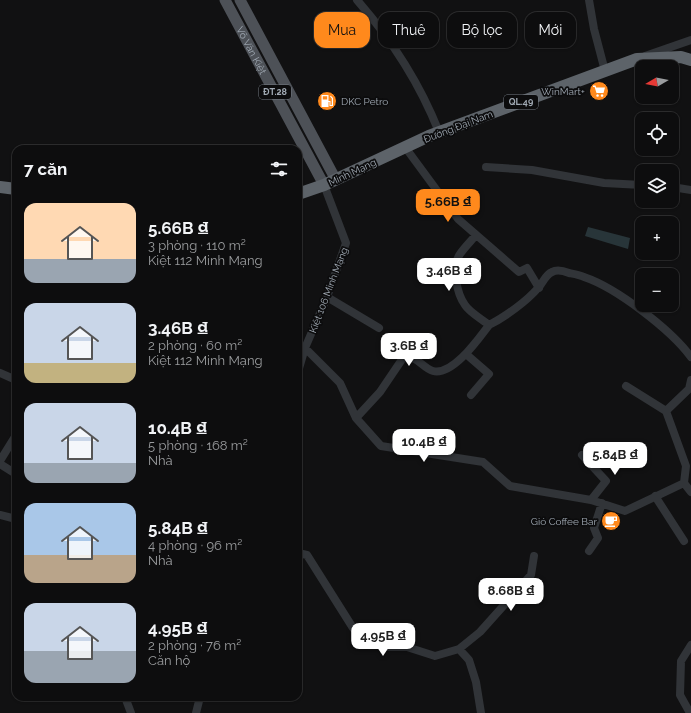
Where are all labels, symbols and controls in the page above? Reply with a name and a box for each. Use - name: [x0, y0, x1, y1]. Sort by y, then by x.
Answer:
- chip: Mua: [314, 12, 370, 48]
- chip: Thuê: [378, 12, 439, 48]
- chip: Bộ lọc: [447, 12, 517, 48]
- chip: Mới: [525, 12, 576, 48]
- street label: Võ Văn Kiệt: [234, 25, 269, 77]
- north arrow: [635, 60, 679, 104]
- map controls: [635, 60, 679, 312]
- supermarket icon: WinMart+: [588, 80, 610, 102]
- road number: ĐT.28: [259, 85, 291, 99]
- place label: WinMart+: [541, 86, 585, 97]
- fuel station icon: DKC Petro: [316, 90, 338, 112]
- road number: QL.49: [504, 95, 538, 109]
- place label: DKC Petro: [341, 96, 388, 107]
- street label: Đường Đại Nam: [422, 108, 494, 145]
- button: locate: [635, 112, 679, 156]
- street label: Minh Mạng: [327, 157, 378, 188]
- icon: filters: [268, 158, 290, 180]
- text: 7 căn: [24, 159, 67, 179]
- button: layers: [635, 164, 679, 208]
- pin: 5.66B ₫: [411, 189, 485, 223]
- text: 5.66B ₫: [425, 194, 471, 209]
- button: +: [635, 216, 679, 260]
- text: 5.66B ₫: [148, 218, 209, 238]
- icon: home: [56, 219, 104, 267]
- text: 3 phòng · 110 m²: [148, 238, 246, 253]
- street label: Kiệt 106 Minh Mạng: [307, 246, 350, 335]
- text: Kiệt 112 Minh Mạng: [148, 253, 263, 268]
- pin: 3.46B ₫: [412, 258, 486, 292]
- text: 3.46B ₫: [426, 263, 472, 278]
- button: −: [635, 268, 679, 312]
- text: 3.46B ₫: [148, 318, 208, 338]
- icon: home: [56, 319, 104, 367]
- pin: 3.6B ₫: [376, 333, 442, 367]
- text: 2 phòng · 60 m²: [148, 338, 242, 353]
- text: 3.6B ₫: [390, 338, 428, 353]
- text: Kiệt 112 Minh Mạng: [148, 353, 263, 368]
- text: 10.4B ₫: [148, 418, 207, 438]
- icon: home: [56, 419, 104, 467]
- pin: 10.4B ₫: [387, 429, 461, 463]
- text: 10.4B ₫: [401, 434, 447, 449]
- text: 5 phòng · 168 m²: [148, 438, 248, 453]
- pin: 5.84B ₫: [578, 442, 652, 476]
- text: 5.84B ₫: [592, 447, 638, 462]
- text: Nhà: [148, 453, 173, 468]
- cafe icon: Gió Coffee Bar: [600, 510, 622, 532]
- place label: Gió Coffee Bar: [531, 516, 597, 527]
- text: 5.84B ₫: [148, 518, 208, 538]
- icon: home: [56, 519, 104, 567]
- text: 4 phòng · 96 m²: [148, 538, 242, 553]
- text: Nhà: [148, 553, 173, 568]
- pin: 8.68B ₫: [474, 578, 548, 612]
- text: 8.68B ₫: [488, 583, 534, 598]
- text: 4.95B ₫: [148, 618, 208, 638]
- icon: home: [56, 619, 104, 667]
- pin: 4.95B ₫: [346, 623, 420, 657]
- text: 4.95B ₫: [360, 628, 406, 643]
- text: 2 phòng · 76 m²: [148, 638, 241, 653]
- text: Căn hộ: [148, 653, 190, 668]

